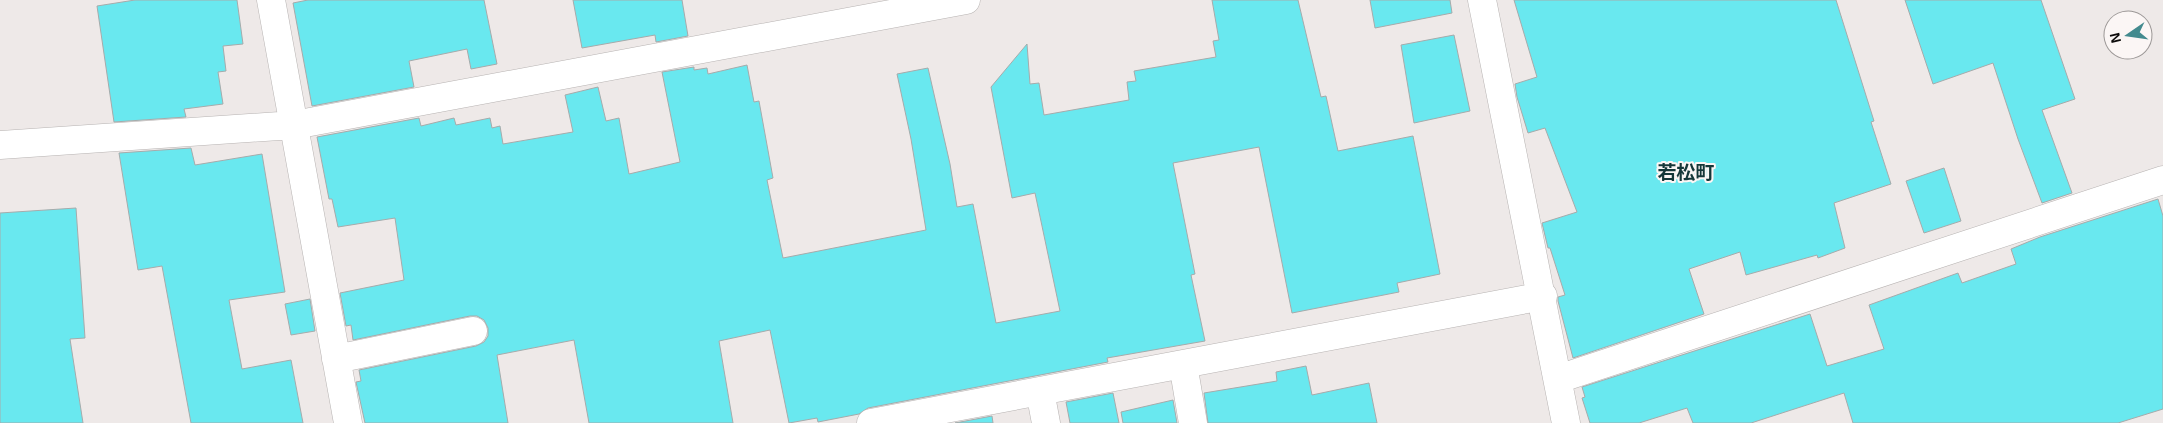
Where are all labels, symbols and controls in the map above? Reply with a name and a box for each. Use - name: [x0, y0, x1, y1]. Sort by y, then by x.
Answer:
- north arrow: [2103, 10, 2153, 60]
- text: N: [2106, 31, 2124, 45]
- district label: 若松町: [1657, 162, 1715, 183]

